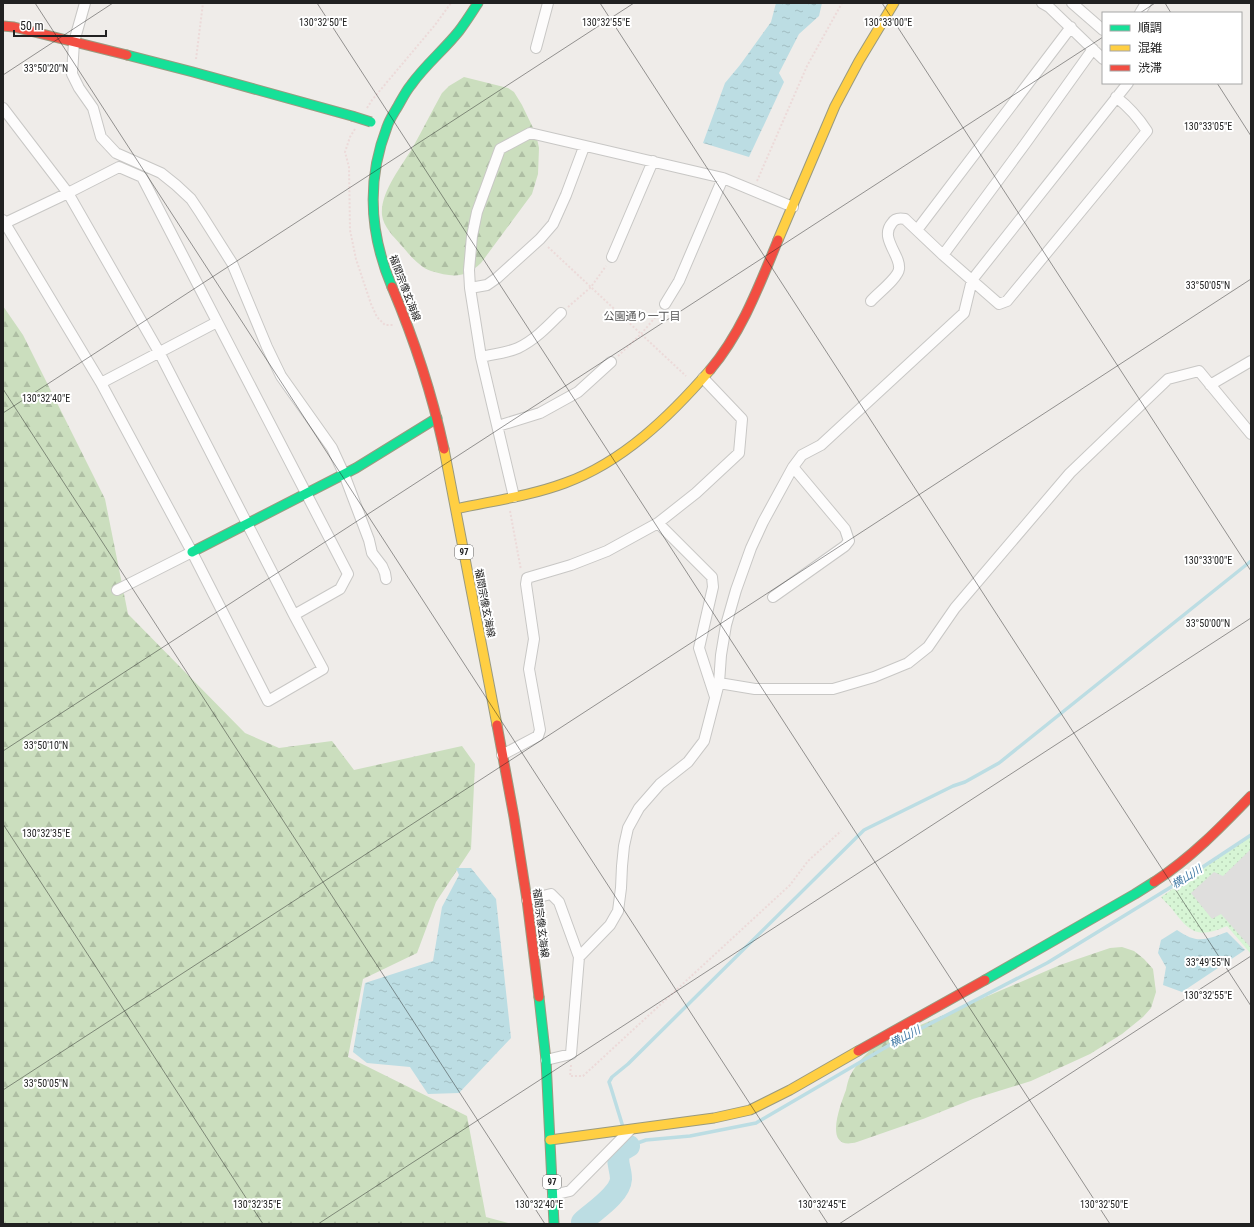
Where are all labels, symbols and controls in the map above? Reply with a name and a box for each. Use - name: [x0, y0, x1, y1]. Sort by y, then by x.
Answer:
- scale bar: [14, 12, 106, 38]
- legend: [1102, 12, 1242, 84]
- text: 130°32'50"E: [299, 17, 347, 28]
- text: 130°32'55"E: [582, 17, 630, 28]
- text: 130°33'00"E: [864, 17, 912, 28]
- text: 50 m: [20, 19, 44, 33]
- text: 順調: [1138, 21, 1162, 35]
- text: 混雑: [1138, 41, 1162, 55]
- text: 渋滞: [1138, 61, 1162, 75]
- text: 33°50'20"N: [24, 63, 68, 74]
- text: 130°33'05"E: [1184, 121, 1232, 132]
- street label: 福間宗像玄海線: [387, 253, 423, 323]
- text: 33°50'05"N: [1186, 280, 1230, 291]
- district label: 公園通り一丁目: [604, 310, 681, 323]
- text: 130°32'40"E: [22, 393, 70, 404]
- road number: 97: [455, 545, 473, 559]
- text: 130°33'00"E: [1184, 555, 1232, 566]
- street label: 福間宗像玄海線: [473, 568, 497, 638]
- text: 33°50'00"N: [1186, 618, 1230, 629]
- text: 33°50'10"N: [24, 740, 68, 751]
- text: 130°32'35"E: [22, 828, 70, 839]
- water label: 横山川: [1170, 862, 1205, 891]
- street label: 福間宗像玄海線: [531, 888, 551, 958]
- text: 33°49'55"N: [1186, 957, 1230, 968]
- text: 130°32'55"E: [1184, 990, 1232, 1001]
- water label: 横山川: [887, 1023, 924, 1050]
- text: 33°50'05"N: [24, 1078, 68, 1089]
- road number: 97: [543, 1175, 561, 1189]
- text: 130°32'35"E: [233, 1199, 281, 1210]
- text: 130°32'40"E: [515, 1199, 563, 1210]
- text: 130°32'45"E: [798, 1199, 846, 1210]
- text: 130°32'50"E: [1080, 1199, 1128, 1210]

